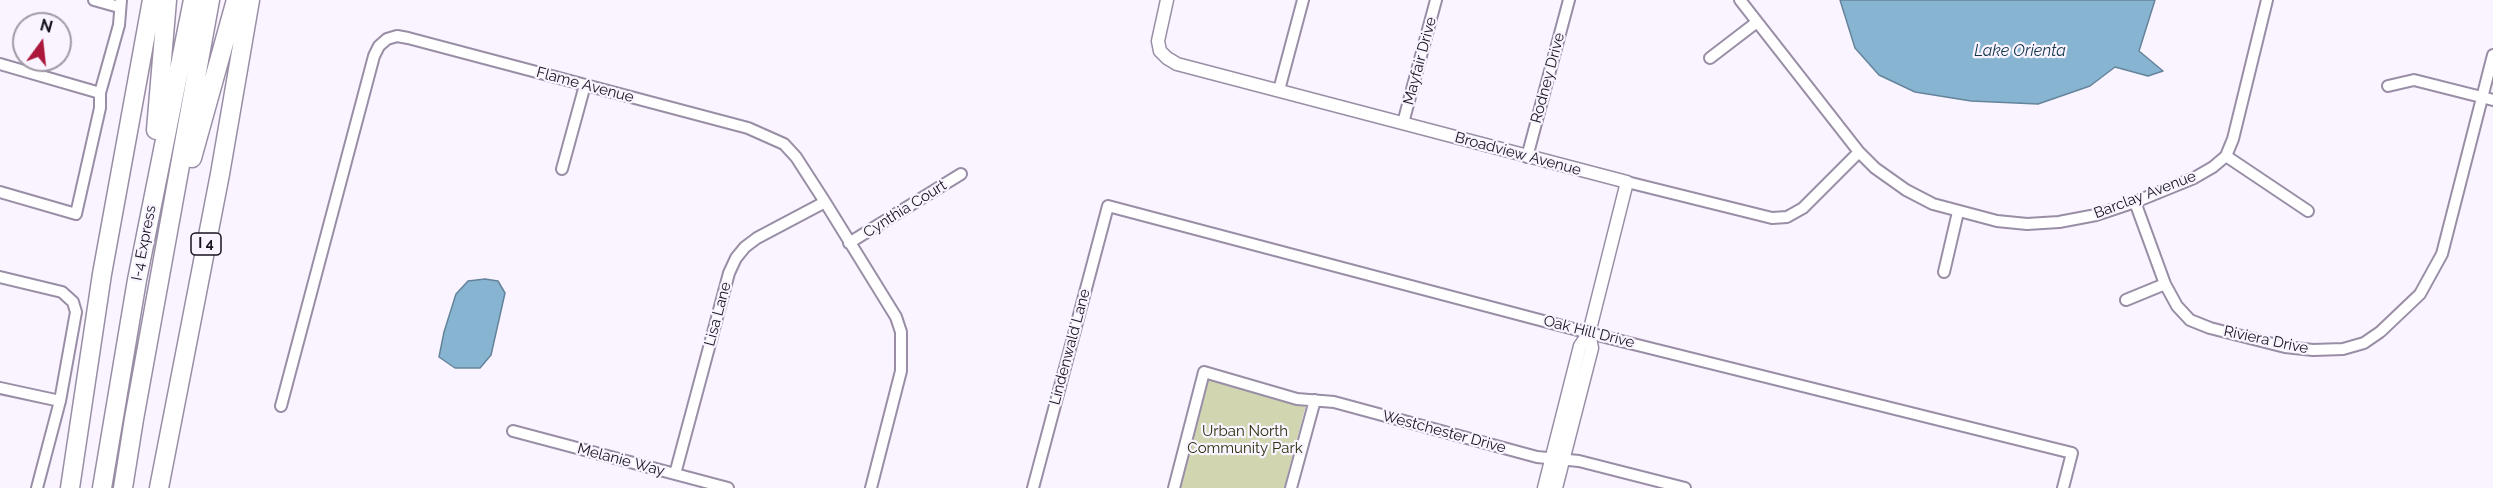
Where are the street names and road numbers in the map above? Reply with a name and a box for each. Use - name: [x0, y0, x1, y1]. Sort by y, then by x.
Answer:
- street label: Mayfair Drive: [1400, 15, 1440, 107]
- street label: Rodney Drive: [1527, 31, 1569, 125]
- street label: Flame Avenue: [534, 63, 636, 107]
- street label: Broadview Avenue: [1453, 128, 1583, 180]
- street label: Barclay Avenue: [2091, 167, 2199, 223]
- street label: Cynthia Court: [860, 176, 950, 242]
- street label: I-4 Express: [128, 204, 160, 282]
- road number: I 4: [191, 233, 221, 255]
- street label: Lisa Lane: [701, 280, 735, 348]
- street label: Lindenwald Lane: [1046, 287, 1094, 407]
- street label: Oak Hill Drive: [1542, 312, 1636, 352]
- street label: Riviera Drive: [2222, 322, 2310, 358]
- street label: Westchester Drive: [1380, 407, 1508, 457]
- street label: Melanie Way: [575, 440, 667, 480]

